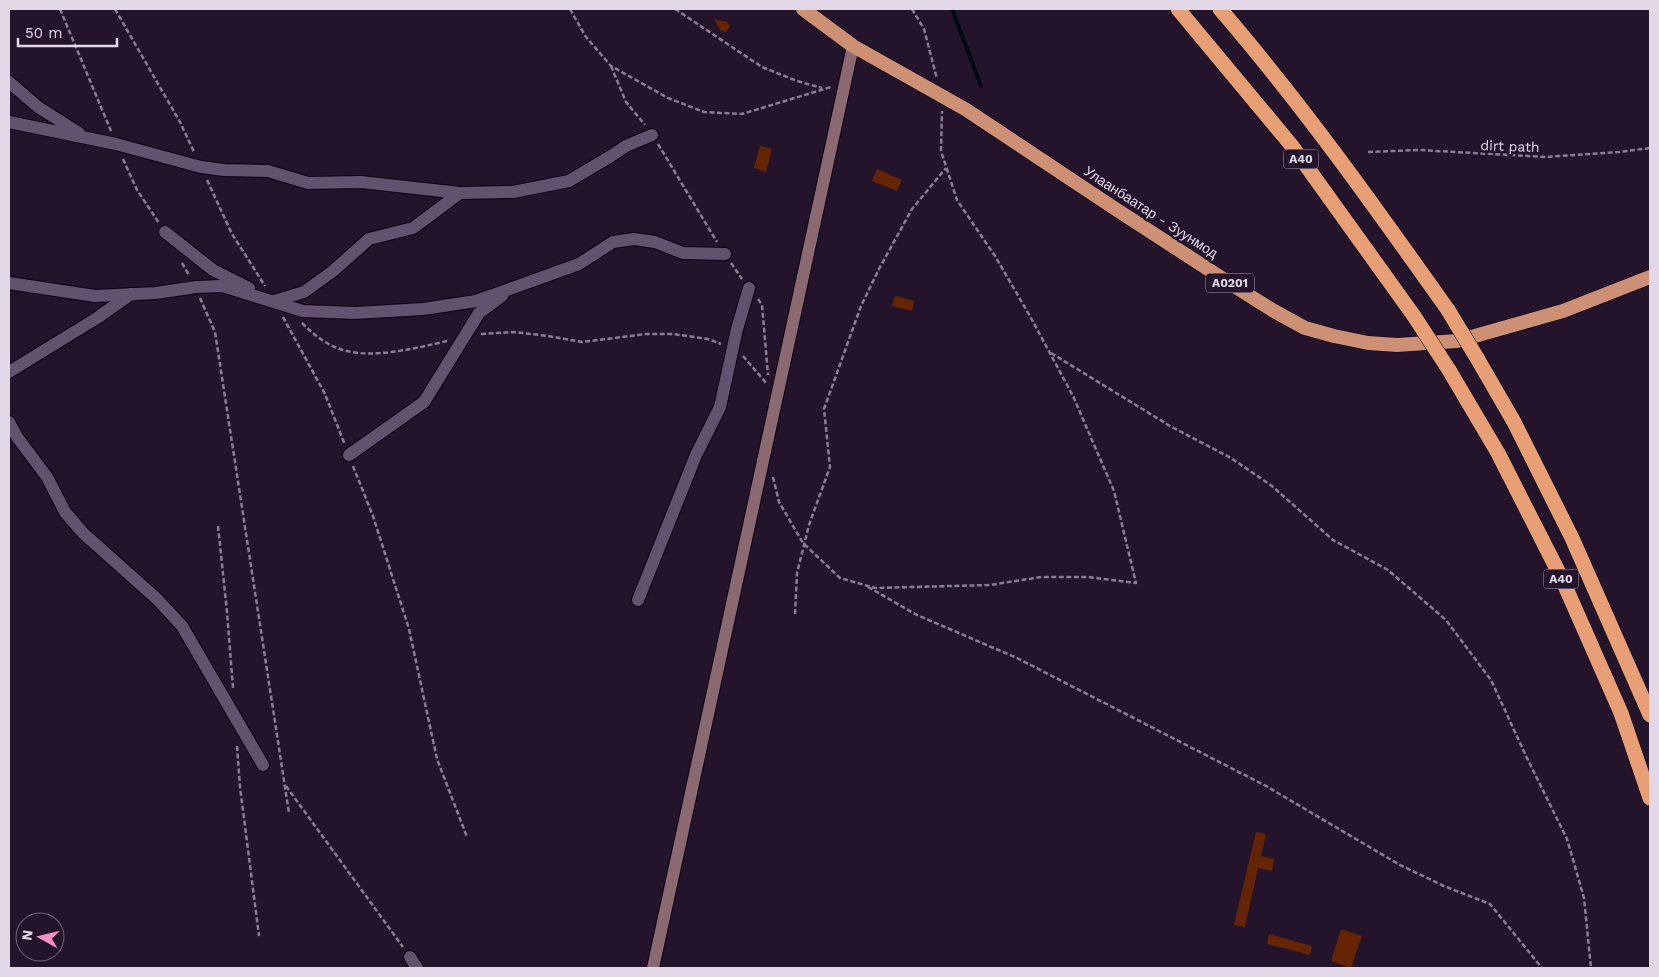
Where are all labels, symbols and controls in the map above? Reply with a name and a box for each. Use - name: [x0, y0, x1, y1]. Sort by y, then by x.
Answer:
- scale bar: [18, 15, 116, 47]
- text: 50 m: [25, 24, 62, 42]
- street label: dirt path: [1480, 137, 1540, 155]
- road number: A40: [1284, 150, 1318, 168]
- street label: Улаанбаатар - Зуунмод: [1081, 163, 1221, 261]
- road number: A0201: [1206, 274, 1254, 292]
- road number: A40: [1544, 570, 1578, 588]
- north arrow: [15, 912, 65, 962]
- text: N: [18, 929, 36, 941]

